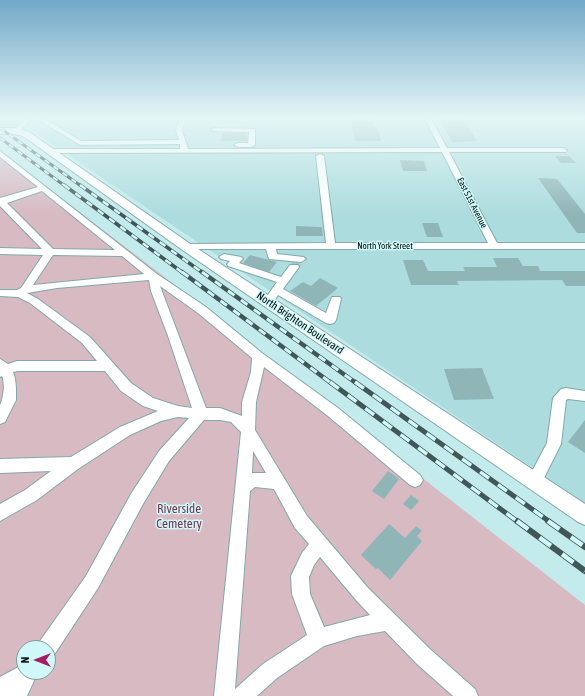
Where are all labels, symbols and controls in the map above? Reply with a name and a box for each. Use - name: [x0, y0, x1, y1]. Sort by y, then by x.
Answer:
- street label: East 51st Avenue: [455, 176, 489, 230]
- street label: North York Street: [357, 241, 413, 251]
- street label: North Brighton Boulevard: [254, 289, 346, 357]
- park label: Riverside Cemetery: [156, 501, 202, 532]
- north arrow: [16, 640, 56, 680]
- text: N: [19, 657, 31, 663]

